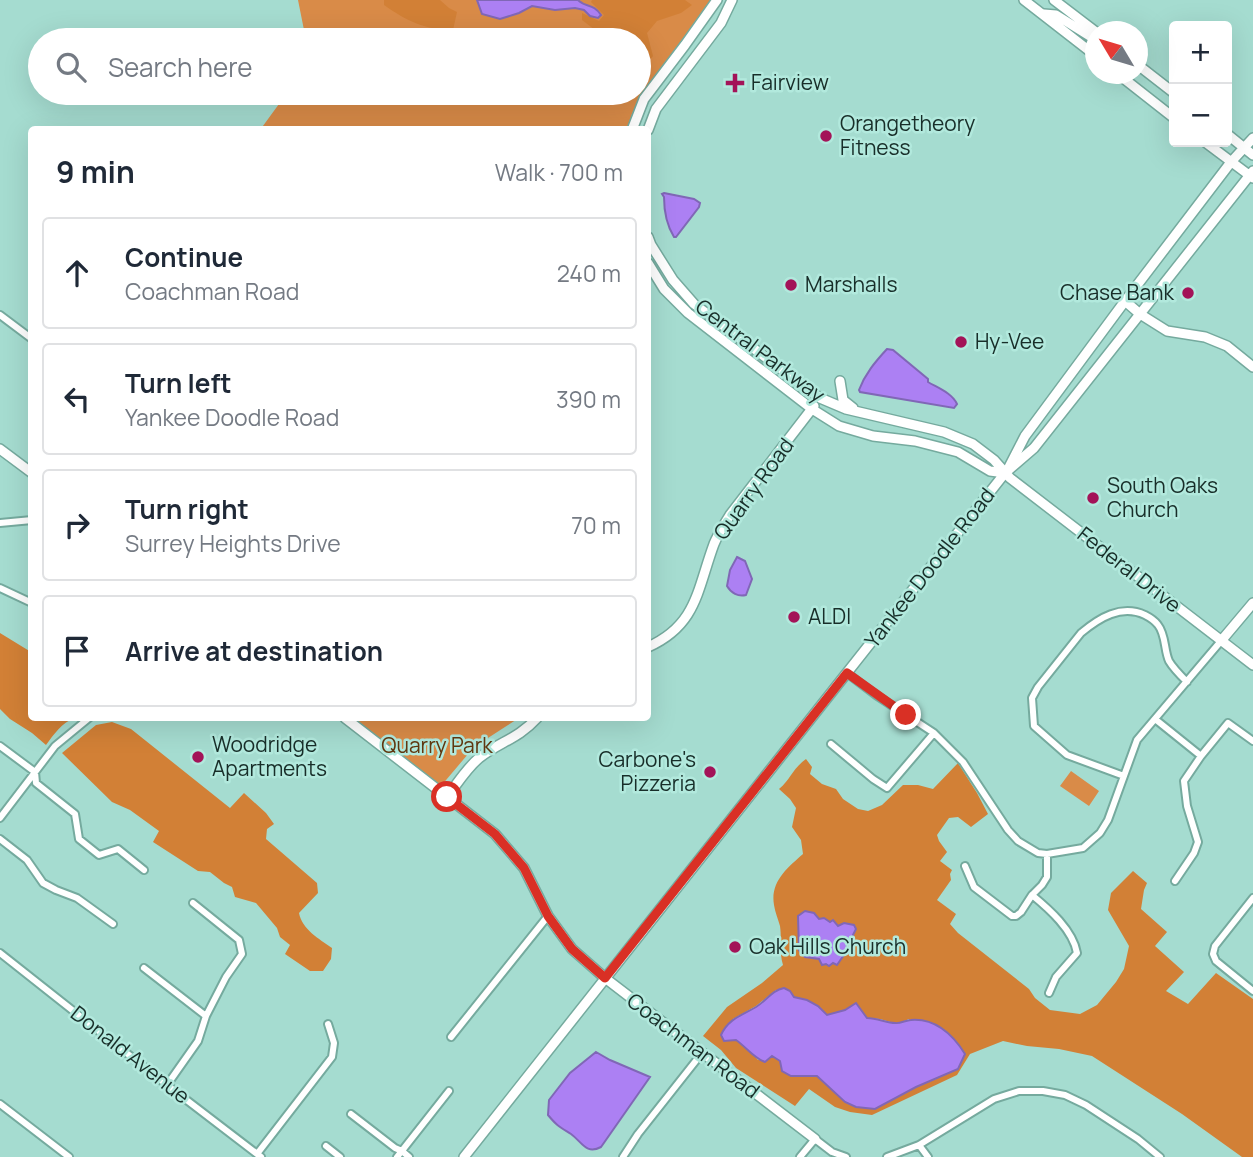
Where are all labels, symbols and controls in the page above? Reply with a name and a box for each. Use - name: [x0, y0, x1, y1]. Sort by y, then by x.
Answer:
- north arrow: [1085, 21, 1148, 84]
- map controls: [1169, 21, 1232, 147]
- button: +: [1169, 21, 1232, 84]
- search box: [28, 28, 651, 105]
- icon: search: [52, 48, 90, 86]
- text: Search here: [108, 49, 253, 85]
- place label: Fairview: [751, 68, 829, 96]
- marker: Fairview: [725, 73, 745, 93]
- button: −: [1169, 84, 1232, 147]
- place label: Orangetheory Fitness: [840, 109, 975, 161]
- marker: Orangetheory Fitness: [818, 128, 834, 144]
- text: 9 min: [56, 151, 135, 192]
- text: Walk · 700 m: [495, 156, 623, 188]
- text: Continue: [125, 239, 243, 275]
- icon: ahead: [58, 254, 96, 292]
- text: 240 m: [557, 257, 621, 289]
- place label: Marshalls: [805, 270, 897, 298]
- text: Coachman Road: [125, 275, 299, 307]
- marker: Marshalls: [783, 277, 799, 293]
- place label: Chase Bank: [1060, 278, 1175, 306]
- marker: Chase Bank: [1180, 285, 1196, 301]
- street label: Central Parkway: [690, 292, 831, 408]
- place label: Hy-Vee: [975, 327, 1044, 355]
- marker: Hy-Vee: [953, 334, 969, 350]
- text: Turn left: [125, 365, 232, 401]
- icon: left: [58, 380, 96, 418]
- text: 390 m: [556, 383, 621, 415]
- text: Yankee Doodle Road: [125, 401, 339, 433]
- street label: Quarry Road: [707, 432, 800, 545]
- place label: South Oaks Church: [1107, 471, 1218, 523]
- street label: Yankee Doodle Road: [858, 482, 1000, 653]
- marker: South Oaks Church: [1085, 490, 1101, 506]
- text: Turn right: [125, 491, 249, 527]
- icon: right: [58, 506, 96, 544]
- text: 70 m: [571, 509, 621, 541]
- street label: Federal Drive: [1072, 520, 1187, 619]
- text: Surrey Heights Drive: [125, 527, 341, 559]
- place label: ALDI: [808, 602, 851, 630]
- marker: ALDI: [786, 609, 802, 625]
- icon: arrive: [58, 632, 96, 670]
- text: Arrive at destination: [125, 633, 383, 669]
- route end: [890, 699, 921, 730]
- place label: Woodridge Apartments: [212, 730, 327, 782]
- park label: Quarry Park: [381, 731, 493, 759]
- place label: Carbone's Pizzeria: [598, 745, 696, 797]
- marker: Woodridge Apartments: [190, 749, 206, 765]
- marker: Carbone's Pizzeria: [702, 764, 718, 780]
- route start: [431, 781, 462, 812]
- place label: Oak Hills Church: [749, 932, 906, 960]
- marker: Oak Hills Church: [727, 939, 743, 955]
- street label: Coachman Road: [622, 986, 766, 1104]
- street label: Donald Avenue: [65, 999, 196, 1110]

